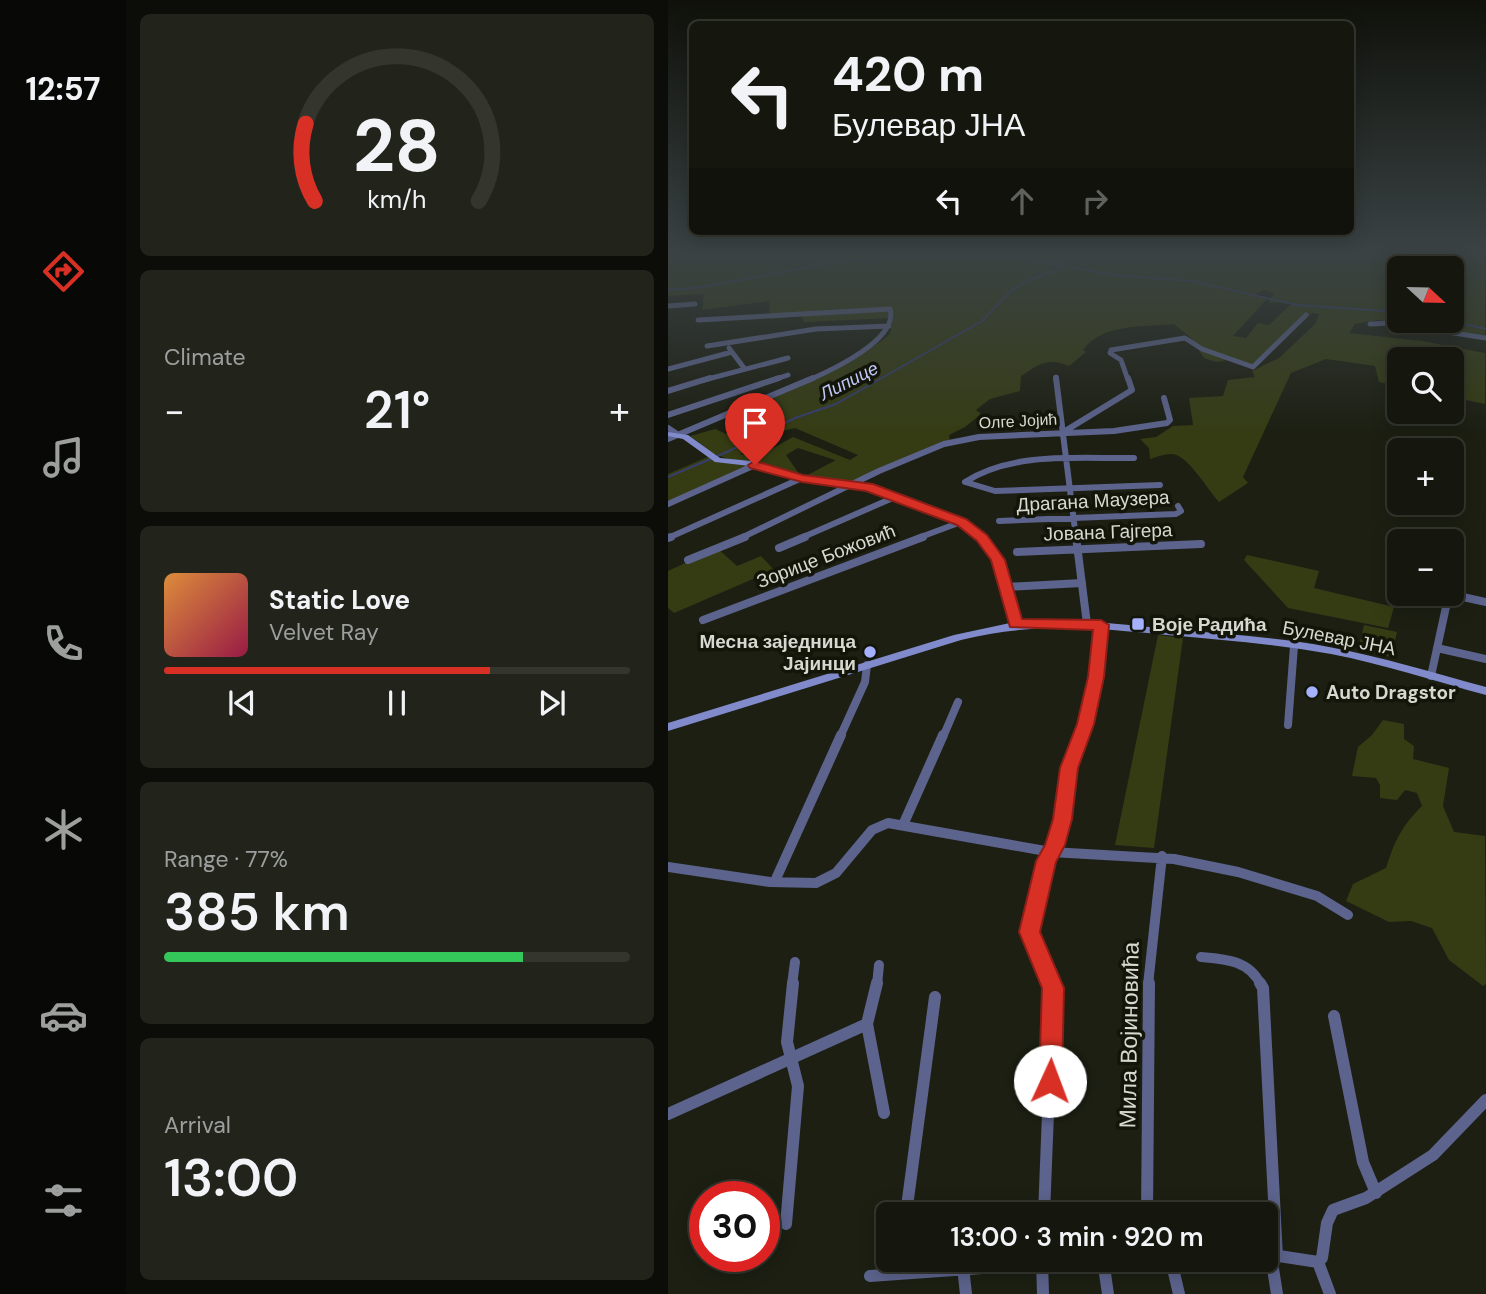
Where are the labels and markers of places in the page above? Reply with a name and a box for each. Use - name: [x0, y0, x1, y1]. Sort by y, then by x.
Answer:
- pin: [725, 393, 785, 465]
- place label: Воје Радића: [1152, 612, 1267, 637]
- marker: Воје Радића: [1130, 616, 1146, 632]
- place label: Месна заједница Јајинци: [699, 629, 856, 676]
- marker: Месна заједница Јајинци: [862, 644, 878, 660]
- place label: Auto Dragstor: [1326, 680, 1456, 705]
- marker: Auto Dragstor: [1304, 684, 1320, 700]

